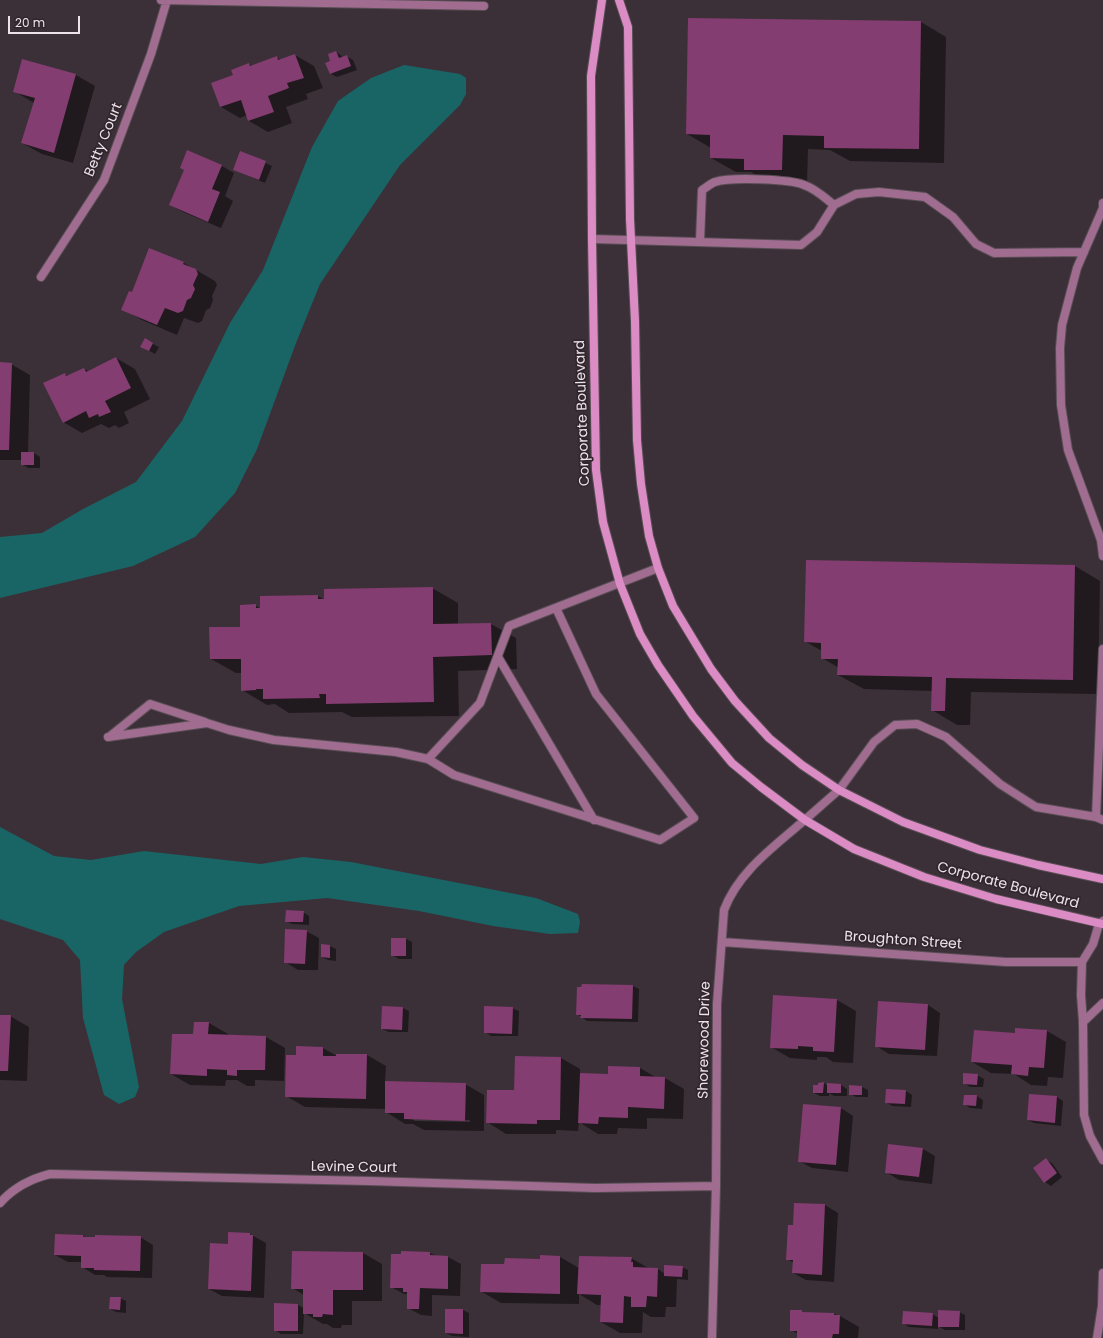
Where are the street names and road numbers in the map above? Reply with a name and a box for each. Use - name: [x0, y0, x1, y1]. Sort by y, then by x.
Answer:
- street label: Betty Court: [82, 101, 126, 179]
- street label: Corporate Boulevard: [572, 340, 594, 486]
- street label: Corporate Boulevard: [935, 859, 1081, 913]
- street label: Broughton Street: [844, 929, 962, 953]
- street label: Shorewood Drive: [696, 981, 714, 1099]
- street label: Levine Court: [311, 1159, 397, 1177]

